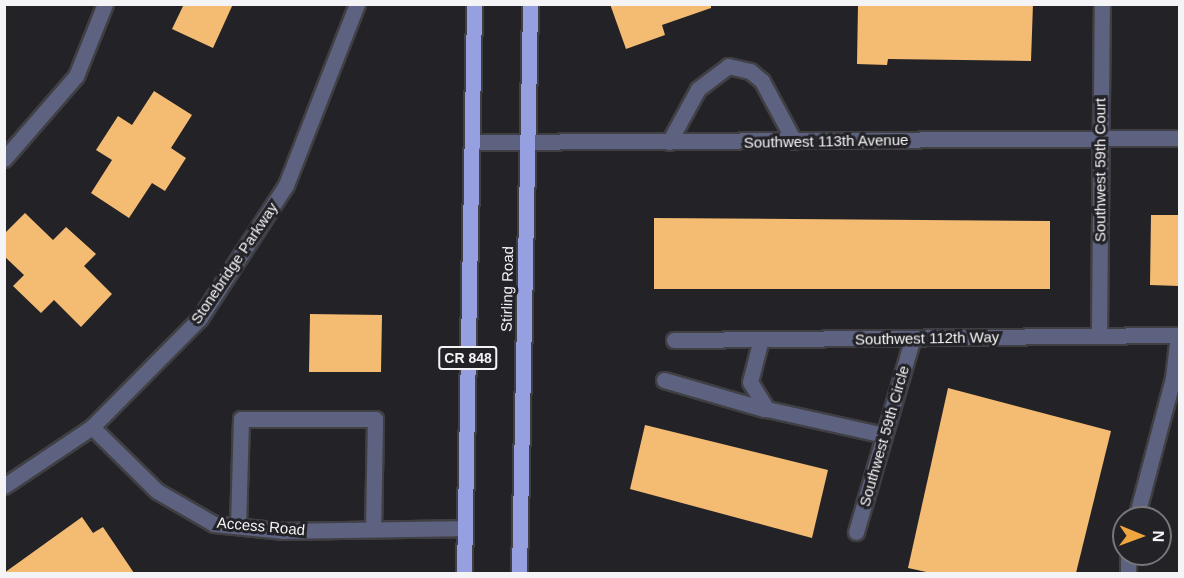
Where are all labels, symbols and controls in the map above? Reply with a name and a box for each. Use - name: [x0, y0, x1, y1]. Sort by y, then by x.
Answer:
- street label: Southwest 59th Court: [1091, 98, 1109, 242]
- street label: Southwest 113th Avenue: [743, 131, 909, 151]
- street label: Stonebridge Parkway: [187, 199, 281, 327]
- street label: Stirling Road: [497, 246, 517, 332]
- street label: Southwest 112th Way: [855, 328, 999, 348]
- road number: CR 848: [438, 347, 498, 369]
- street label: Southwest 59th Circle: [855, 363, 913, 509]
- north arrow: [1112, 506, 1172, 566]
- street label: Access Road: [216, 513, 306, 539]
- text: N: [1150, 530, 1167, 542]

